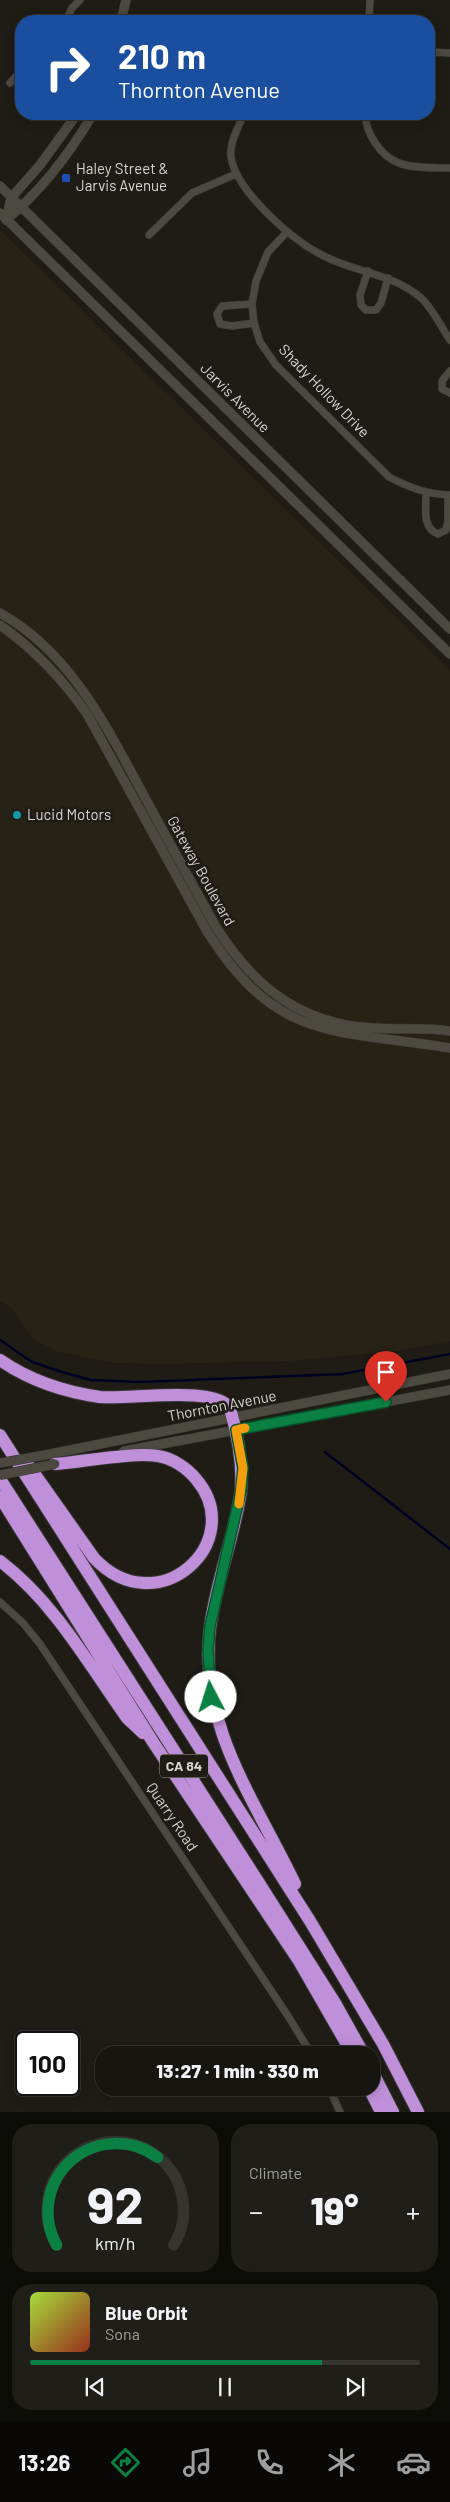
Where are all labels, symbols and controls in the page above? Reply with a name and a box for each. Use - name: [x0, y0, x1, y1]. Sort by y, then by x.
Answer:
- text: 210 m: [118, 34, 206, 76]
- icon: right: [35, 35, 100, 100]
- text: Thornton Avenue: [118, 76, 280, 102]
- place label: Haley Street & Jarvis Avenue: [76, 159, 168, 194]
- marker: Haley Street & Jarvis Avenue: [60, 172, 72, 184]
- street label: Shady Hollow Drive: [276, 340, 374, 441]
- street label: Jarvis Avenue: [197, 359, 274, 436]
- place label: Lucid Motors: [27, 805, 111, 823]
- marker: Lucid Motors: [11, 809, 23, 821]
- street label: Gateway Boulevard: [164, 812, 240, 929]
- pin: [365, 1351, 407, 1402]
- icon: arrive: [372, 1358, 400, 1386]
- street label: Thornton Avenue: [166, 1386, 278, 1424]
- position arrow: [184, 1670, 236, 1722]
- road number: CA 84: [160, 1754, 208, 1778]
- street label: Quarry Road: [143, 1779, 202, 1854]
- speed limit sign: 100: [15, 2031, 80, 2096]
- text: 13:27 · 1 min · 330 m: [156, 2059, 319, 2082]
- text: Climate: [249, 2163, 302, 2182]
- text: 92: [87, 2172, 144, 2234]
- text: 19°: [311, 2187, 359, 2233]
- text: −: [249, 2194, 263, 2228]
- text: +: [406, 2194, 420, 2228]
- text: km/h: [95, 2232, 136, 2254]
- text: Blue Orbit: [105, 2301, 188, 2324]
- text: Sona: [105, 2324, 140, 2343]
- icon: previous: [81, 2373, 109, 2401]
- icon: pause: [211, 2373, 239, 2401]
- icon: next: [341, 2373, 369, 2401]
- icon: directions: [108, 2445, 143, 2480]
- icon: music: [180, 2445, 215, 2480]
- icon: phone: [252, 2445, 287, 2480]
- icon: climate: [324, 2445, 359, 2480]
- icon: car: [396, 2445, 431, 2480]
- text: 13:26: [19, 2449, 70, 2475]

